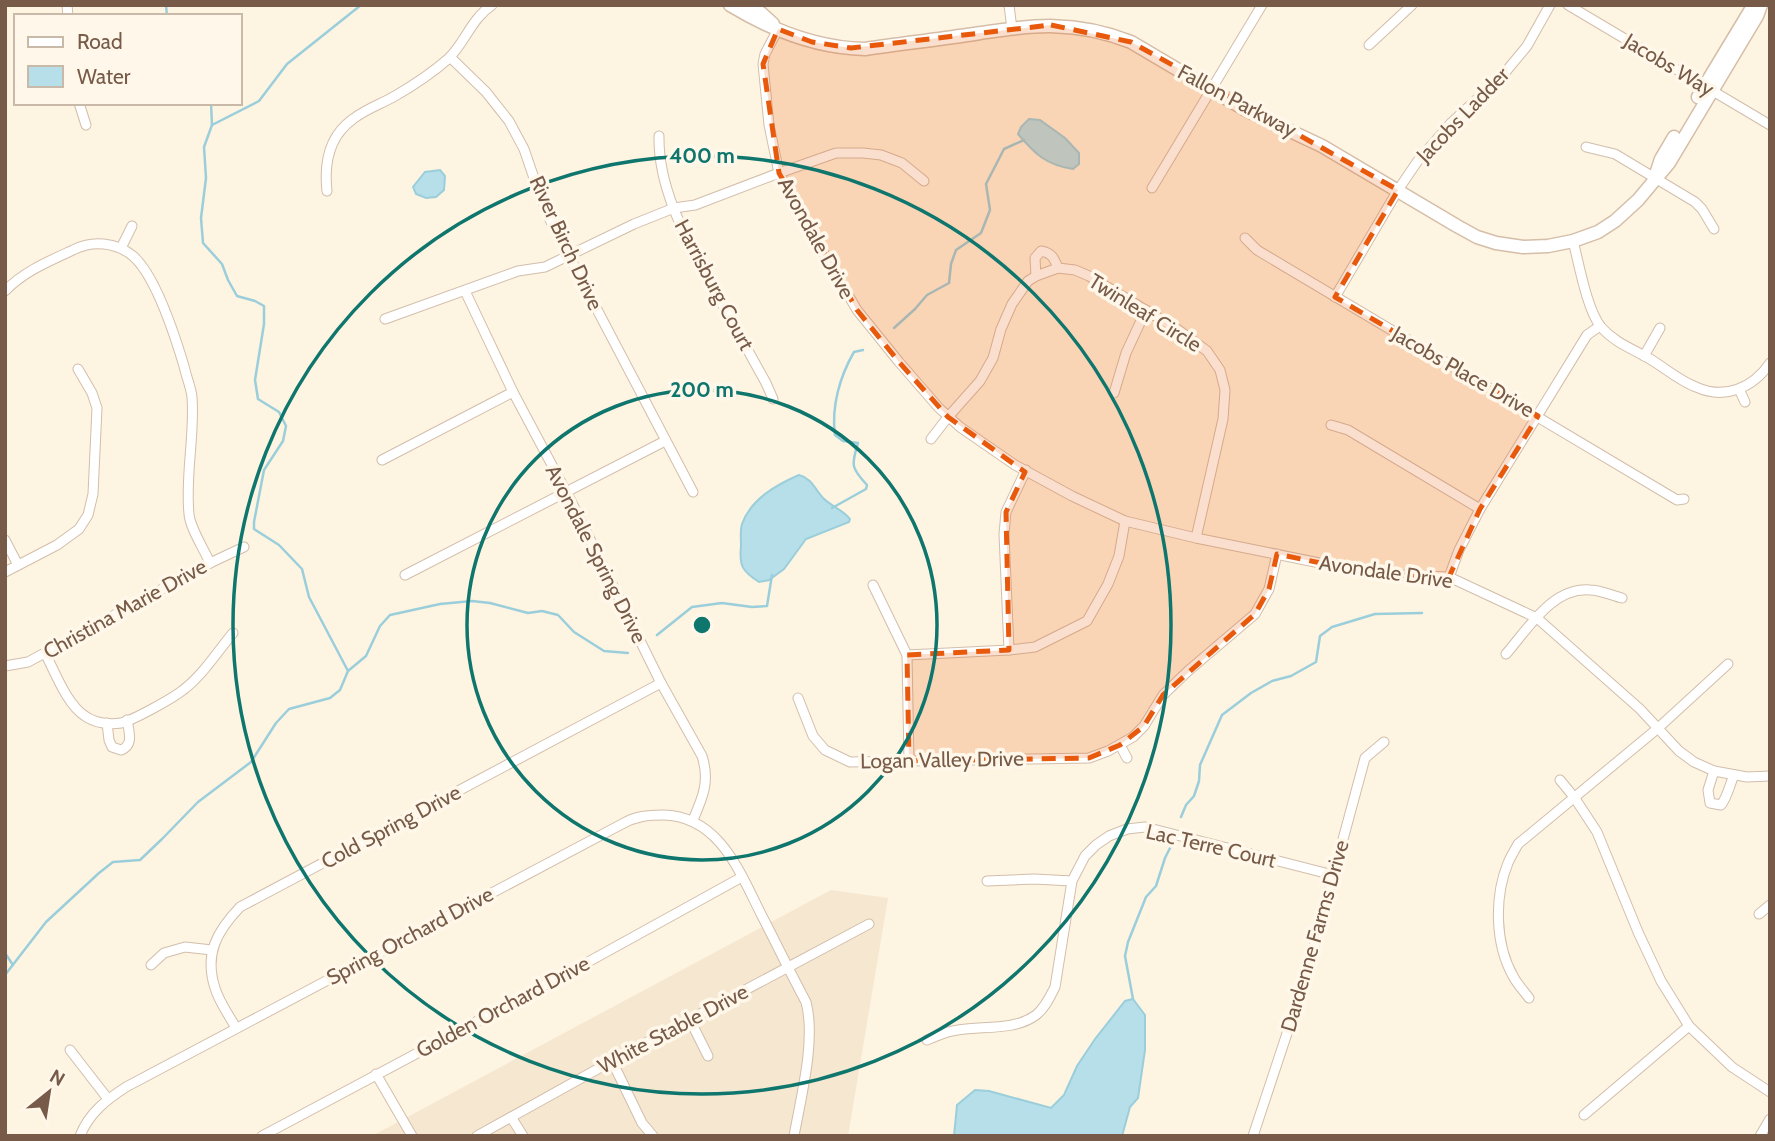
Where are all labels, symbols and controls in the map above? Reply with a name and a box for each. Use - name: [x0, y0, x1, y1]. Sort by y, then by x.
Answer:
- legend: [14, 14, 242, 105]
- street label: Jacobs Way: [1619, 27, 1719, 101]
- text: Road: [77, 29, 123, 54]
- street label: Fallon Parkway: [1174, 59, 1301, 143]
- street label: Jacobs Ladder: [1410, 62, 1514, 168]
- text: Water: [77, 64, 131, 89]
- text: 400 m: [669, 143, 735, 168]
- street label: River Birch Drive: [524, 172, 609, 314]
- street label: Avondale Drive: [773, 173, 860, 303]
- street label: Harrisburg Court: [670, 215, 759, 354]
- street label: Twinleaf Circle: [1084, 268, 1206, 357]
- street label: Jacobs Place Drive: [1387, 320, 1539, 423]
- text: 200 m: [670, 377, 734, 402]
- street label: Avondale Spring Drive: [541, 460, 652, 647]
- street label: Avondale Drive: [1318, 550, 1455, 593]
- street label: Christina Marie Drive: [39, 553, 211, 664]
- centre of rings: [690, 613, 714, 637]
- street label: Logan Valley Drive: [860, 746, 1024, 773]
- street label: Cold Spring Drive: [317, 779, 465, 874]
- street label: Lac Terre Court: [1144, 818, 1278, 873]
- street label: Dardenne Farms Drive: [1275, 837, 1354, 1035]
- street label: Spring Orchard Drive: [322, 881, 498, 990]
- street label: Golden Orchard Drive: [412, 950, 594, 1063]
- street label: White Stable Drive: [593, 978, 752, 1079]
- north arrow: [14, 1057, 84, 1127]
- text: N: [46, 1064, 69, 1091]

